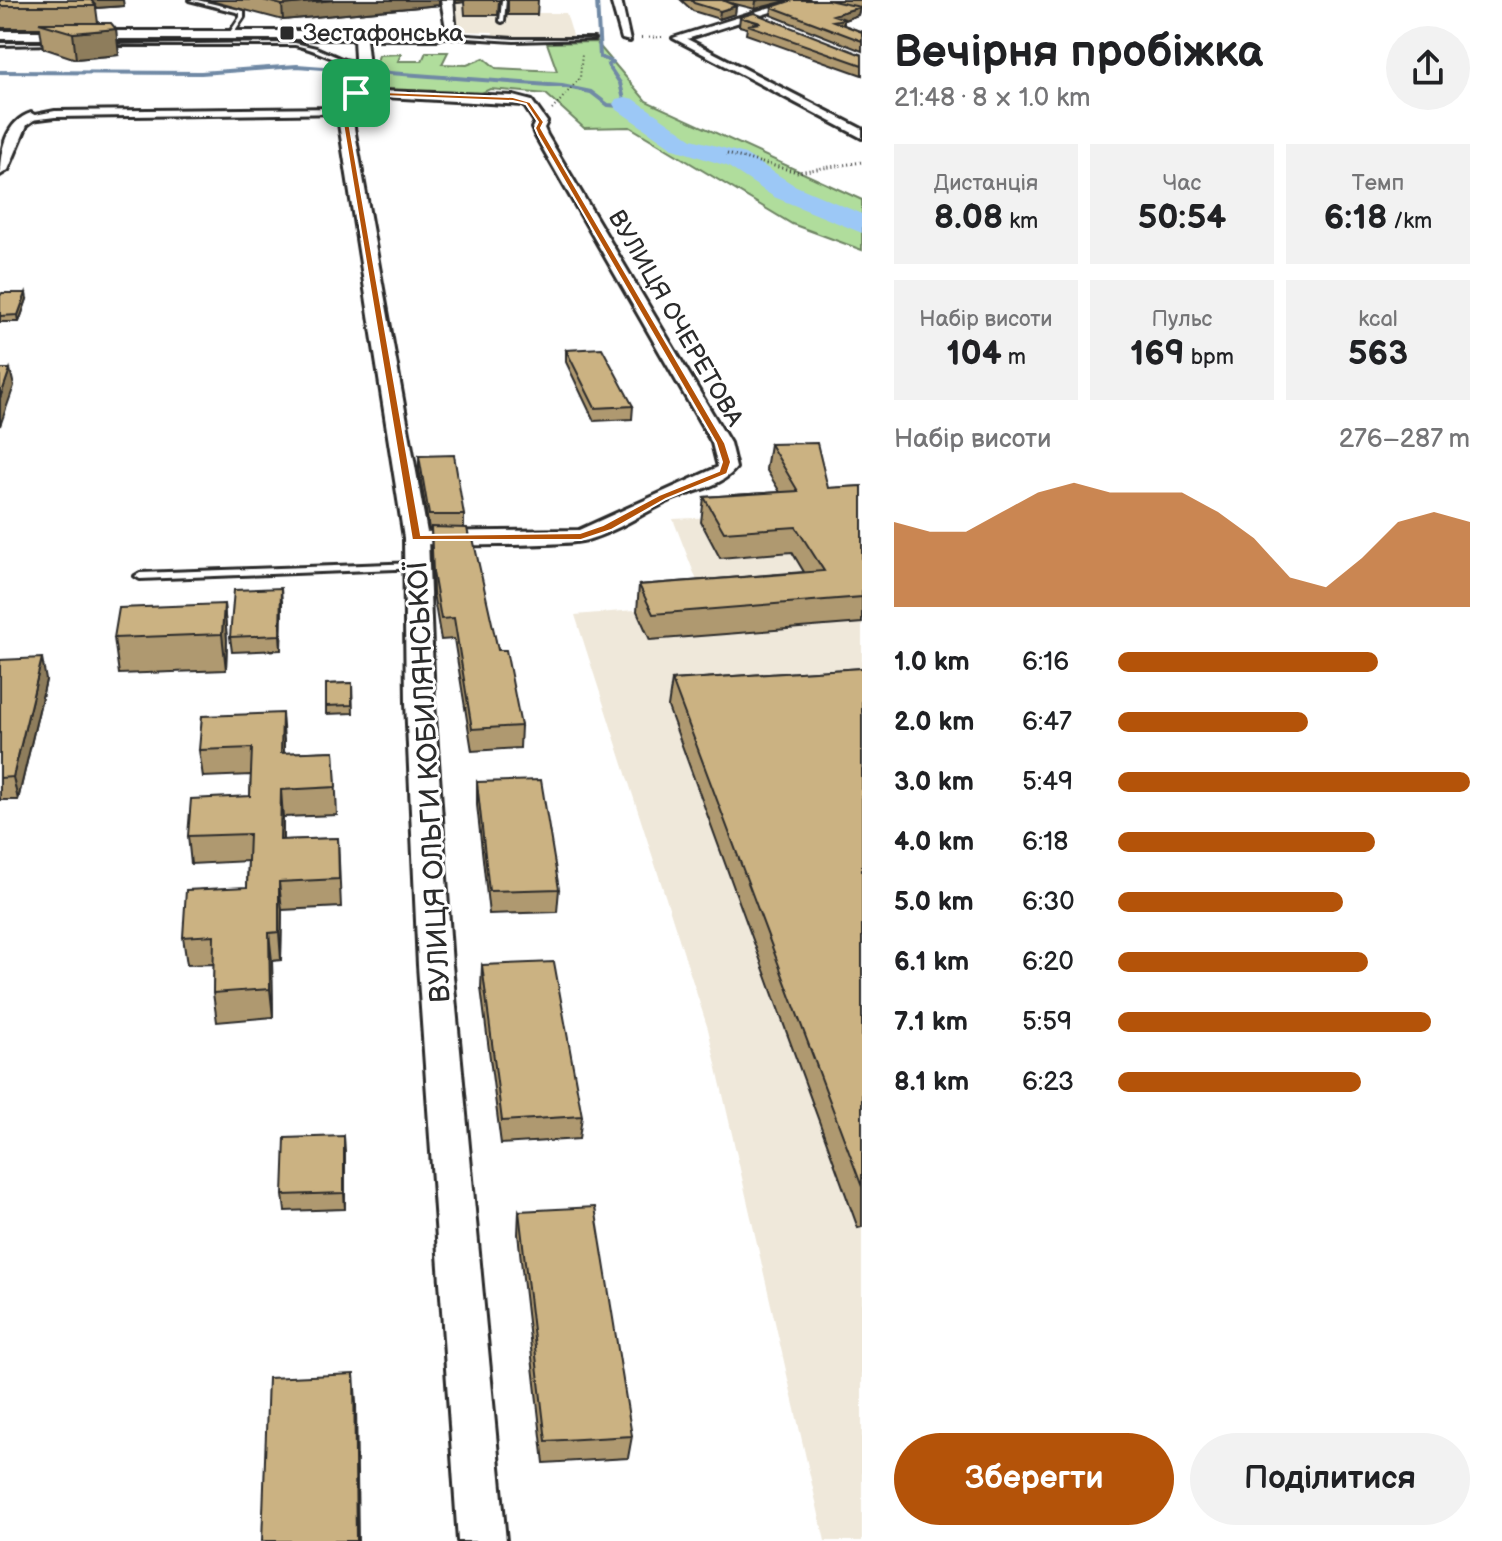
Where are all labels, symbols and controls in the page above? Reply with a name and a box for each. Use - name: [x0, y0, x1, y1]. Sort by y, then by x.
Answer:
- place label: Зестафонська: [303, 19, 464, 48]
- marker: Зестафонська: [278, 24, 296, 42]
- text: Вечірня пробіжка: [894, 26, 1263, 79]
- button: share: [1386, 26, 1470, 110]
- pin: [322, 59, 390, 127]
- icon: arrive: [334, 71, 378, 115]
- text: 21:48 · 8 × 1.0 km: [894, 83, 1090, 114]
- text: Дистанція: [934, 170, 1038, 197]
- text: Час: [1163, 170, 1201, 197]
- text: Темп: [1352, 170, 1404, 197]
- text: 8.08: [934, 197, 1003, 238]
- text: 50:54: [1138, 197, 1226, 238]
- text: 6:18: [1324, 197, 1387, 238]
- street label: ВУЛИЦЯ ОЧЕРЕТОВА: [602, 205, 749, 432]
- text: km: [1003, 208, 1038, 235]
- text: /km: [1387, 208, 1432, 235]
- text: Набір висоти: [919, 306, 1053, 333]
- text: Пульс: [1152, 306, 1212, 333]
- text: kcal: [1358, 306, 1398, 333]
- text: 104: [946, 333, 1002, 374]
- text: 169: [1130, 333, 1185, 374]
- text: 563: [1348, 333, 1408, 374]
- text: m: [1002, 344, 1026, 371]
- text: bpm: [1185, 344, 1234, 371]
- text: Набір висоти: [894, 424, 1052, 455]
- text: 276–287 m: [1339, 424, 1470, 455]
- street label: ВУЛИЦЯ ОЛЬГИ КОБИЛЯНСЬКОЇ: [401, 560, 458, 1004]
- text: 1.0 km: [894, 647, 970, 678]
- text: 6:16: [1022, 647, 1069, 678]
- text: 2.0 km: [894, 707, 974, 738]
- text: 6:47: [1022, 707, 1072, 738]
- text: 3.0 km: [894, 767, 974, 798]
- text: 5:49: [1022, 767, 1073, 798]
- text: 4.0 km: [894, 827, 974, 858]
- text: 6:18: [1022, 827, 1068, 858]
- text: 5.0 km: [894, 887, 974, 918]
- text: 6:30: [1022, 887, 1074, 918]
- text: 6.1 km: [894, 947, 969, 978]
- text: 6:20: [1022, 947, 1074, 978]
- text: 7.1 km: [894, 1007, 968, 1038]
- text: 5:59: [1022, 1007, 1072, 1038]
- text: 8.1 km: [894, 1067, 969, 1098]
- text: 6:23: [1022, 1067, 1074, 1098]
- button: Зберегти: [894, 1433, 1174, 1525]
- button: Поділитися: [1190, 1433, 1470, 1525]

